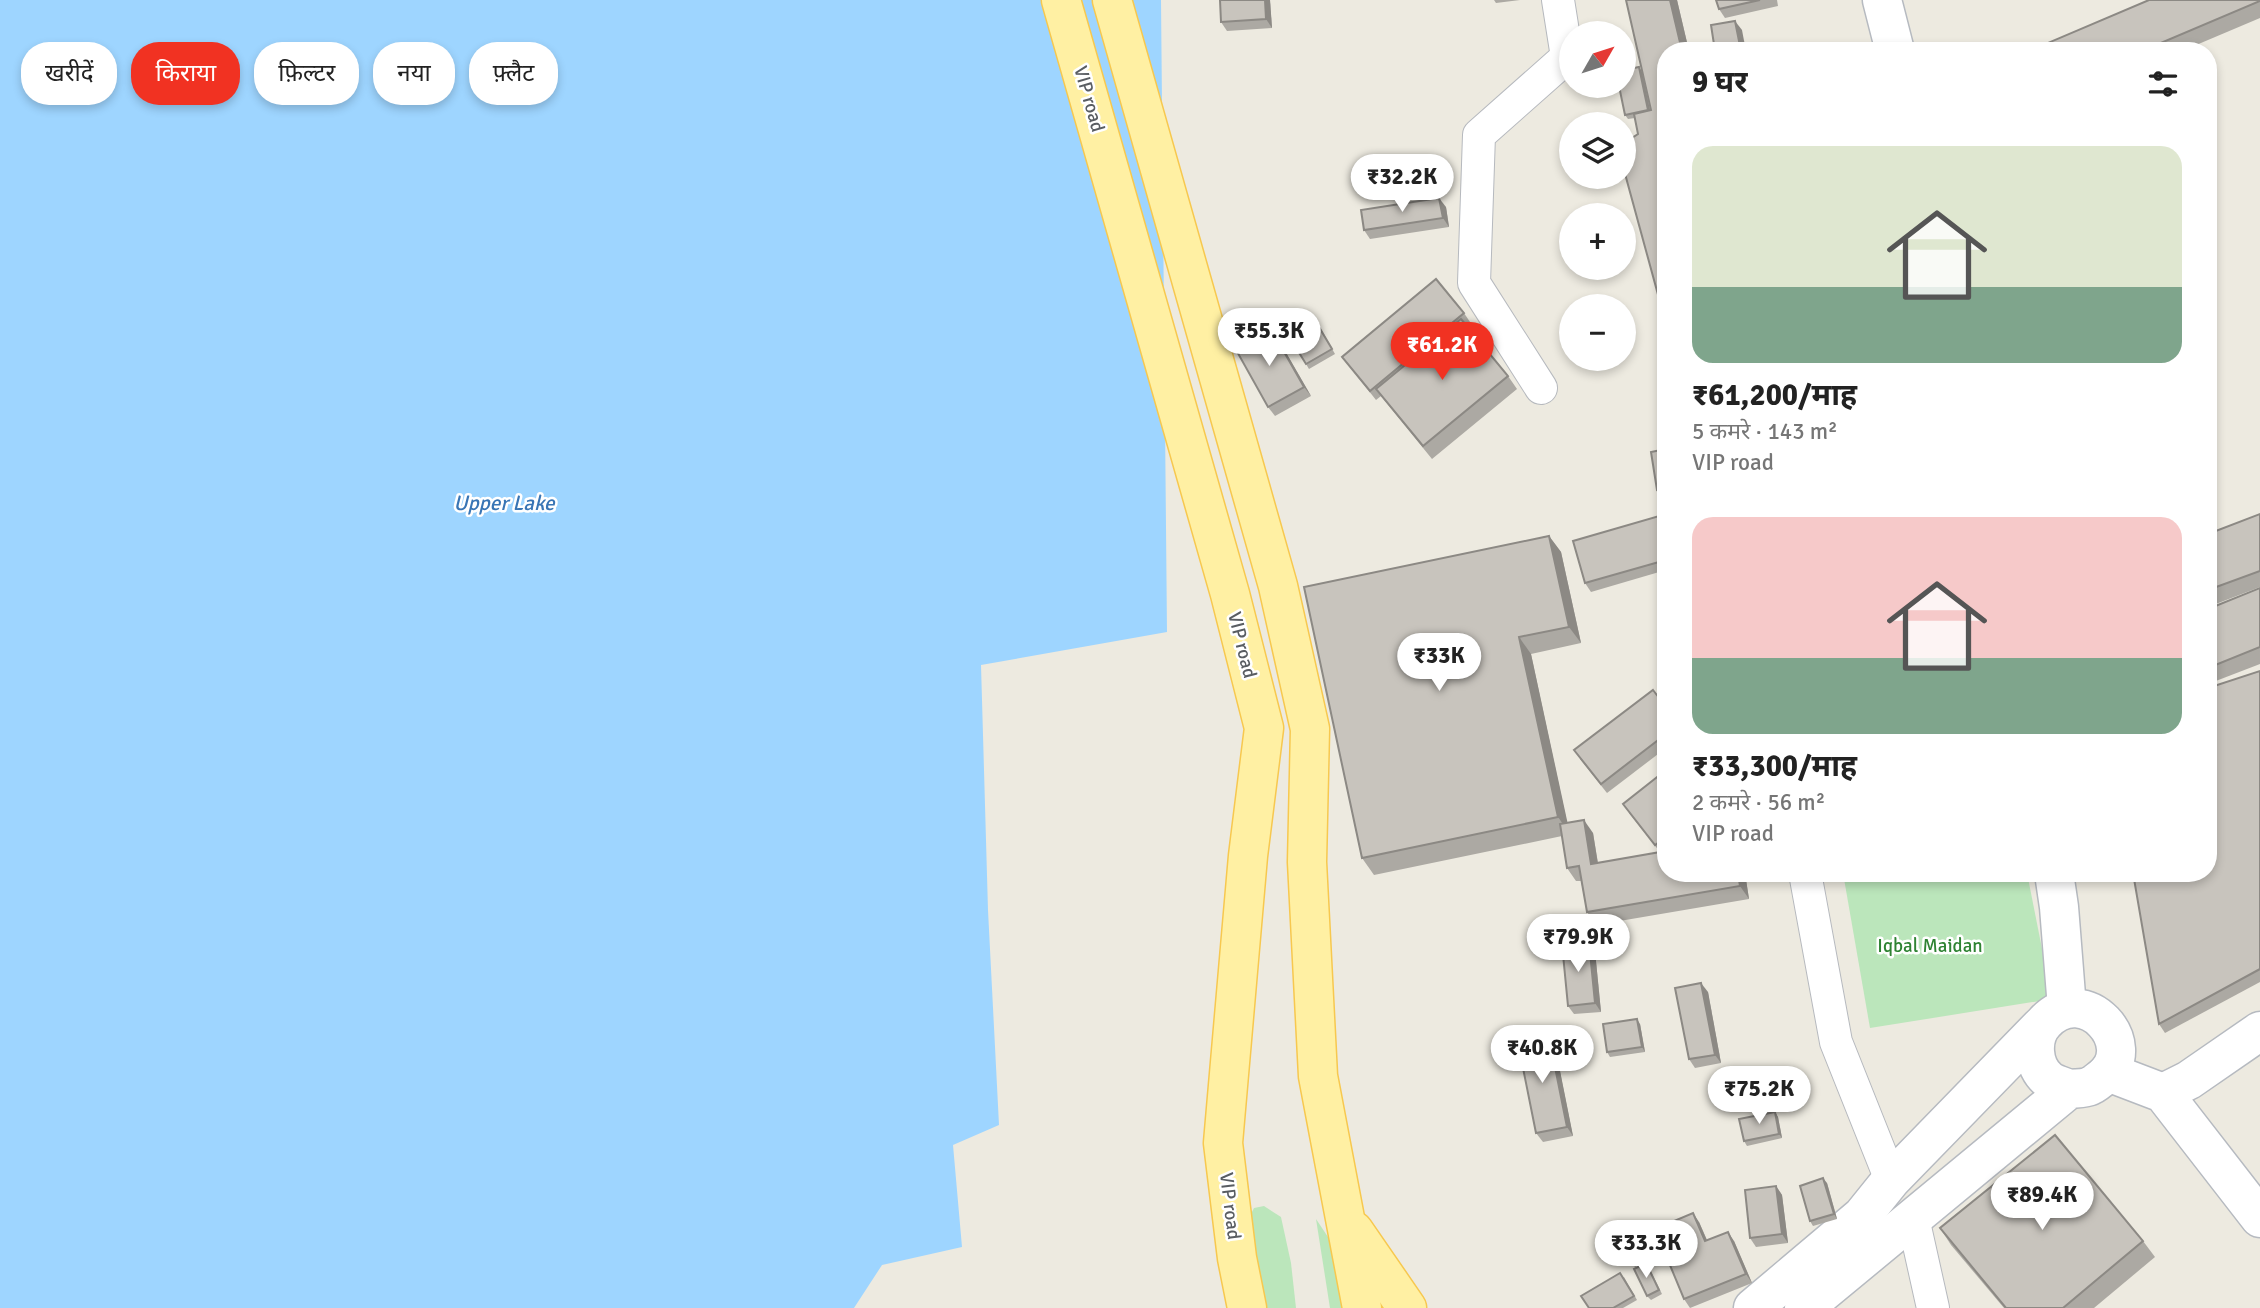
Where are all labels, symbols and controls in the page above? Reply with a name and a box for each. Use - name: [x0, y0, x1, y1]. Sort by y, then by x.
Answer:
- north arrow: [1559, 21, 1636, 98]
- map controls: [1559, 21, 1636, 371]
- chip: खरीदें: [21, 42, 117, 105]
- chip: किराया: [131, 42, 240, 105]
- chip: फ़िल्टर: [254, 42, 359, 105]
- chip: नया: [373, 42, 455, 105]
- chip: फ़्लैट: [469, 42, 558, 105]
- street label: VIP road: [1068, 63, 1110, 135]
- text: 9 घर: [1692, 64, 1747, 101]
- icon: filters: [2144, 65, 2182, 103]
- button: layers: [1559, 112, 1636, 189]
- pin: ₹32.2K: [1345, 154, 1459, 214]
- text: ₹32.2K: [1367, 162, 1437, 191]
- icon: home: [1874, 192, 2000, 318]
- button: +: [1559, 203, 1636, 280]
- button: −: [1559, 294, 1636, 371]
- pin: ₹55.3K: [1212, 308, 1326, 368]
- text: ₹55.3K: [1234, 316, 1304, 345]
- pin: ₹61.2K: [1385, 322, 1499, 382]
- text: ₹61.2K: [1407, 330, 1477, 359]
- text: ₹61,200/माह: [1692, 377, 1857, 414]
- text: 5 कमरे · 143 m²: [1692, 417, 1838, 446]
- text: VIP road: [1692, 448, 1774, 477]
- water label: Upper Lake: [453, 490, 556, 516]
- icon: home: [1874, 563, 2000, 689]
- street label: VIP road: [1222, 609, 1262, 681]
- pin: ₹33K: [1398, 634, 1480, 693]
- text: ₹33K: [1413, 641, 1465, 670]
- text: ₹33,300/माह: [1692, 748, 1857, 785]
- text: 2 कमरे · 56 m²: [1692, 788, 1825, 817]
- text: VIP road: [1692, 819, 1774, 848]
- pin: ₹79.9K: [1521, 914, 1635, 974]
- text: ₹79.9K: [1543, 922, 1613, 951]
- park label: Iqbal Maidan: [1877, 934, 1983, 958]
- pin: ₹40.8K: [1485, 1026, 1599, 1085]
- text: ₹40.8K: [1507, 1033, 1577, 1062]
- pin: ₹75.2K: [1702, 1066, 1816, 1126]
- text: ₹75.2K: [1724, 1074, 1794, 1103]
- street label: VIP road: [1214, 1171, 1246, 1241]
- pin: ₹89.4K: [1985, 1172, 2099, 1232]
- text: ₹89.4K: [2007, 1180, 2077, 1209]
- pin: ₹33.3K: [1589, 1220, 1703, 1280]
- text: ₹33.3K: [1611, 1228, 1681, 1257]

